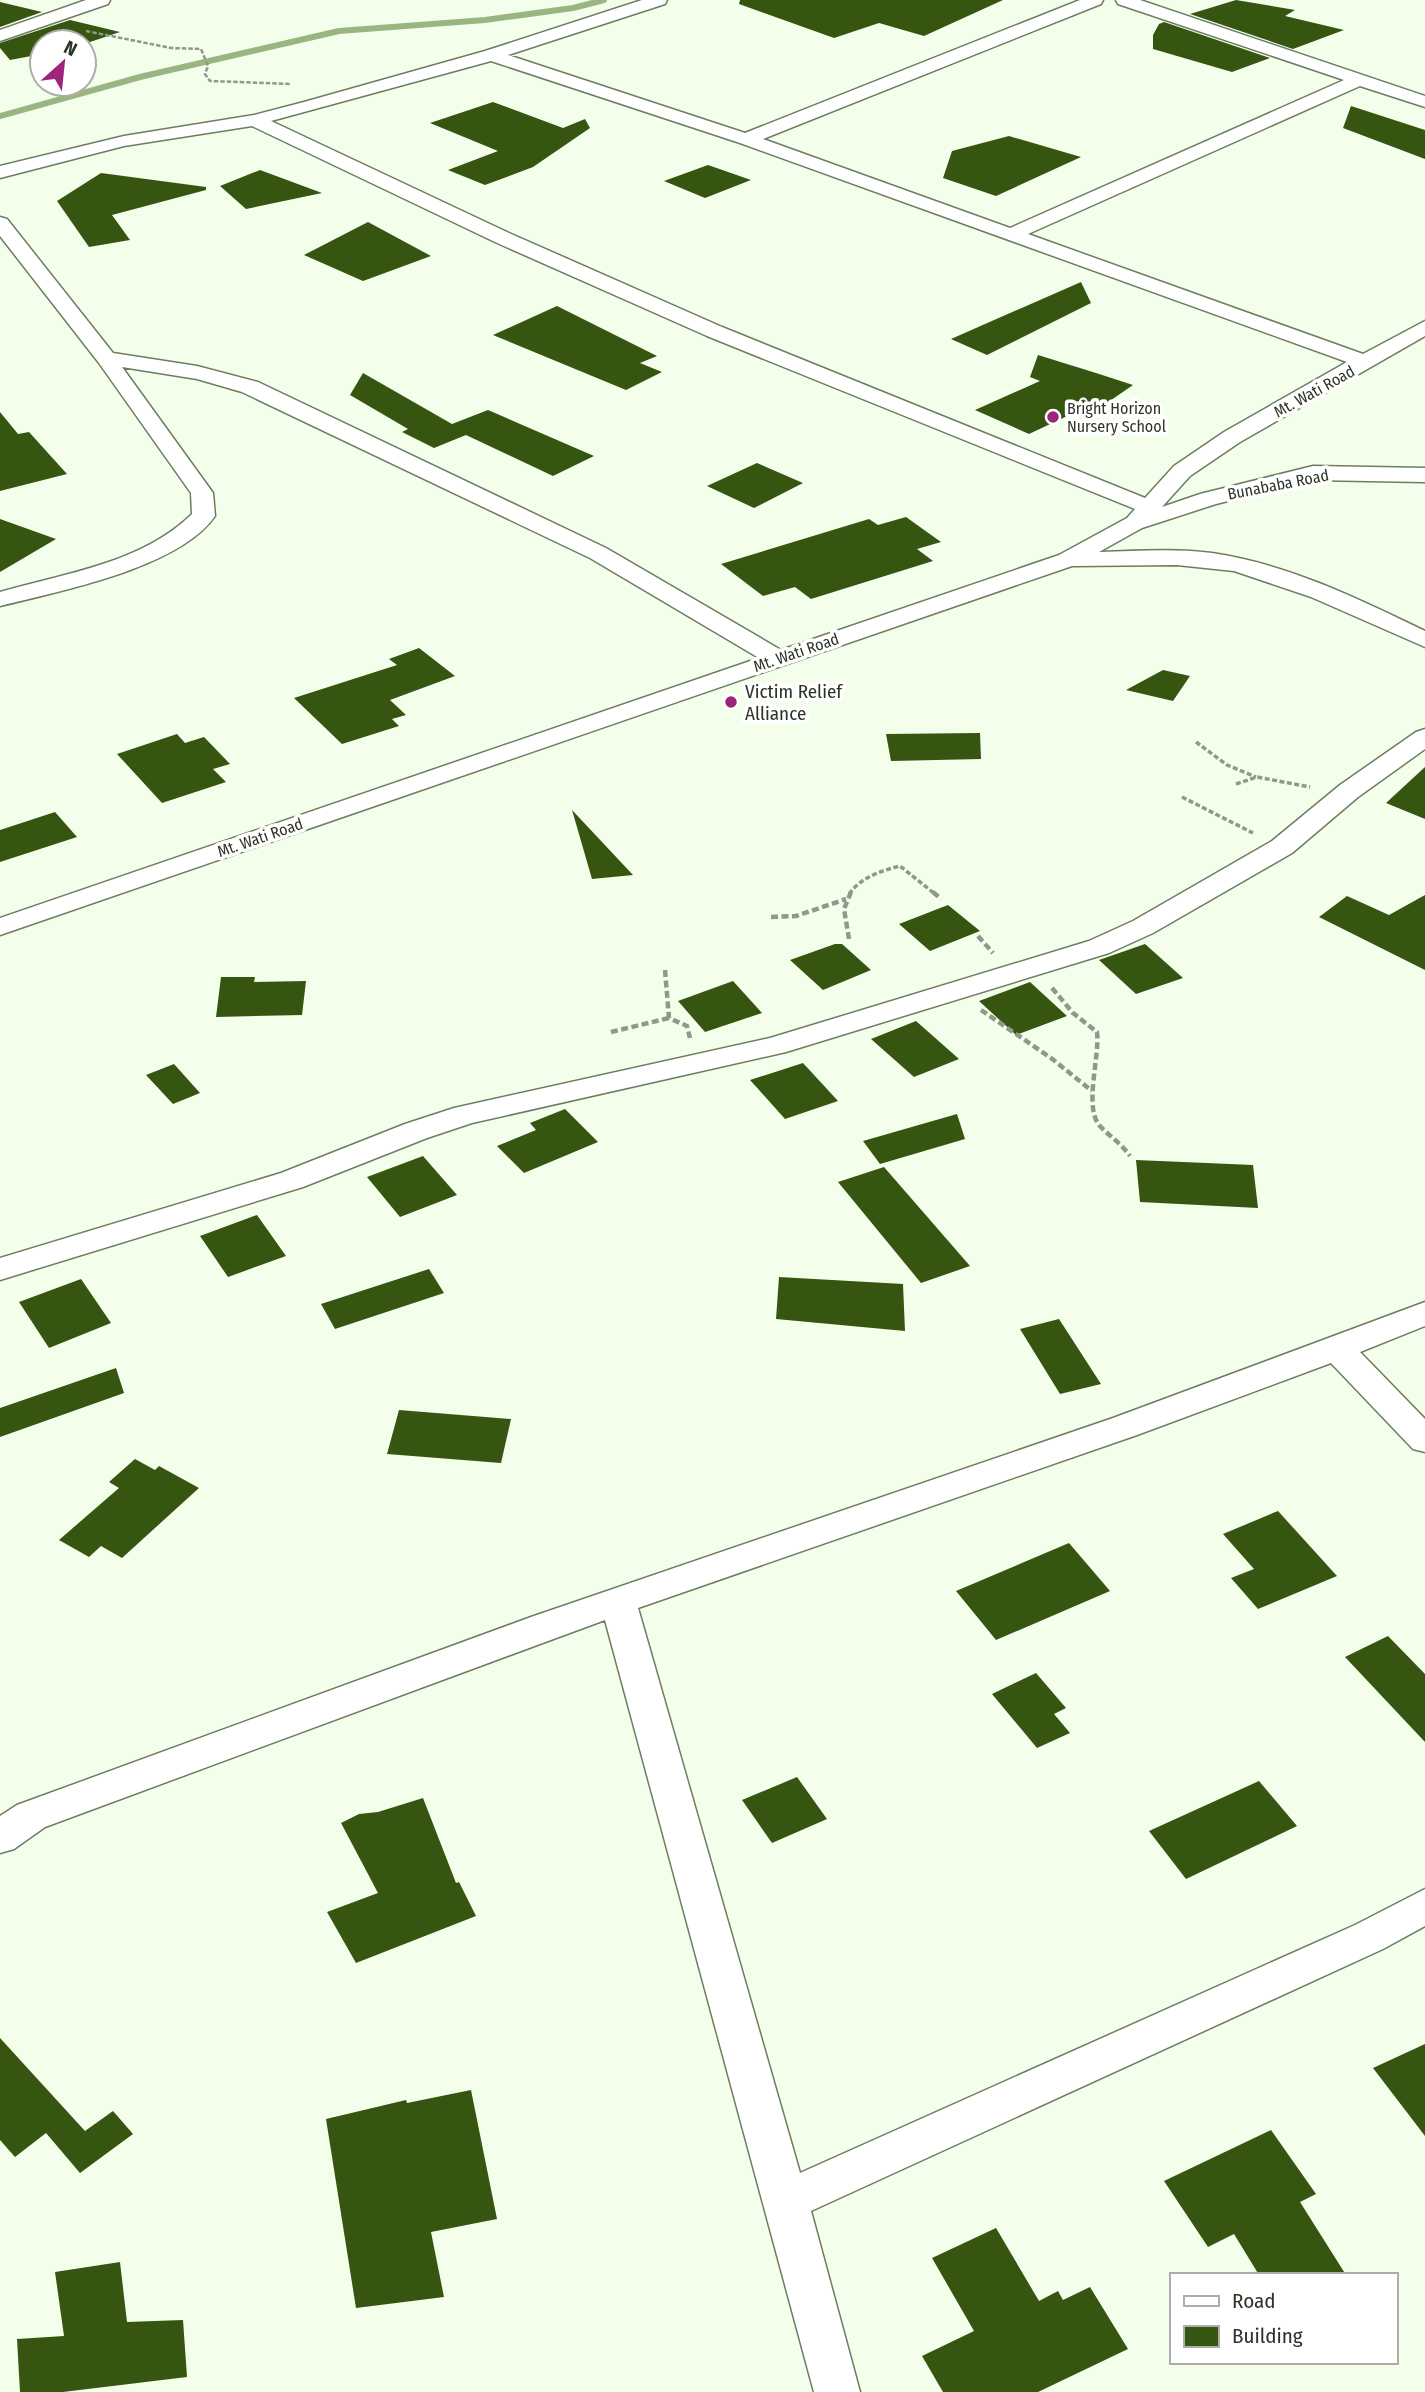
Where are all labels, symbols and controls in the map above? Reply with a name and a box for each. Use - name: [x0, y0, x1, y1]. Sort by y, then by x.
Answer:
- north arrow: [28, 28, 98, 98]
- text: N: [60, 35, 81, 61]
- street label: Mt. Wati Road: [1271, 361, 1358, 421]
- place label: Bright Horizon Nursery School: [1067, 399, 1166, 436]
- marker: Bright Horizon Nursery School: [1045, 409, 1061, 425]
- street label: Bunababa Road: [1226, 465, 1330, 504]
- street label: Mt. Wati Road: [751, 629, 842, 676]
- place label: Victim Relief Alliance: [745, 680, 843, 725]
- marker: Victim Relief Alliance: [723, 694, 739, 710]
- street label: Mt. Wati Road: [215, 814, 306, 861]
- legend: [1170, 2273, 1397, 2364]
- text: Road: [1232, 2288, 1276, 2314]
- text: Building: [1232, 2323, 1303, 2349]

